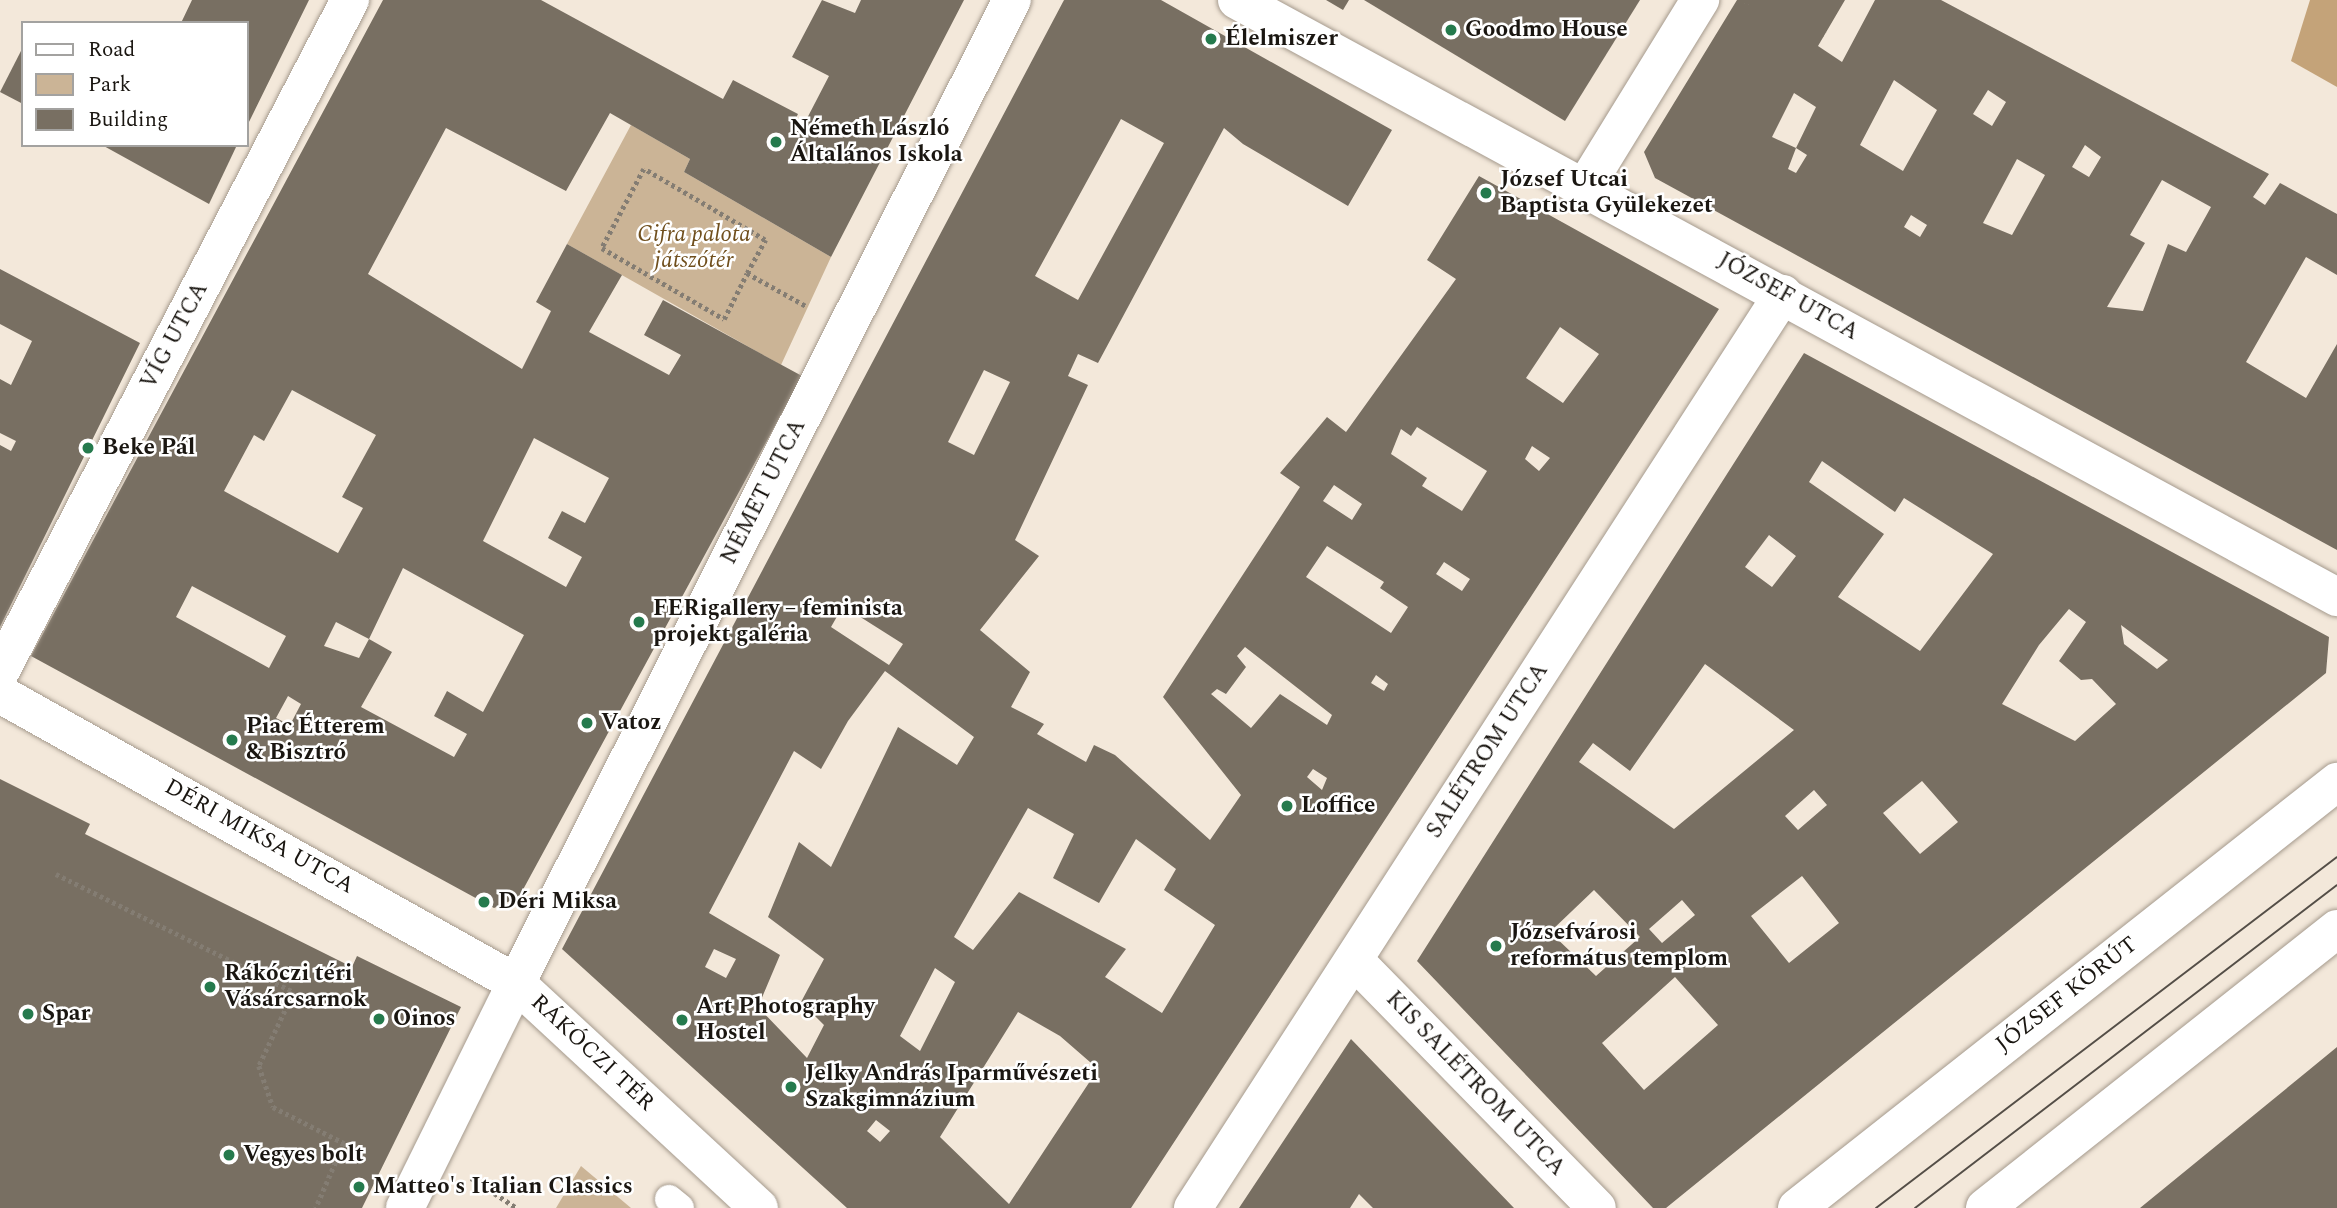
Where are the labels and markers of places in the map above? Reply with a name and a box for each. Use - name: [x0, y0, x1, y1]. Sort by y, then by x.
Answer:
- place label: Goodmo House: [1465, 16, 1628, 44]
- marker: Goodmo House: [1443, 22, 1459, 38]
- place label: Élelmiszer: [1225, 25, 1338, 53]
- marker: Élelmiszer: [1203, 31, 1219, 47]
- place label: Németh László Általános Iskola: [790, 115, 963, 169]
- marker: Németh László Általános Iskola: [768, 134, 784, 150]
- place label: József Utcai Baptista Gyülekezet: [1500, 166, 1713, 220]
- marker: József Utcai Baptista Gyülekezet: [1478, 185, 1494, 201]
- place label: Beke Pál: [102, 434, 195, 462]
- marker: Beke Pál: [80, 440, 96, 456]
- place label: FERigallery – feminista projekt galéria: [653, 595, 903, 649]
- marker: FERigallery – feminista projekt galéria: [631, 614, 647, 630]
- place label: Vatoz: [601, 709, 662, 737]
- place label: Piac Étterem & Bisztró: [246, 713, 385, 767]
- marker: Vatoz: [579, 715, 595, 731]
- marker: Piac Étterem & Bisztró: [224, 732, 240, 748]
- place label: Loffice: [1301, 792, 1375, 820]
- marker: Loffice: [1279, 798, 1295, 814]
- place label: Déri Miksa: [498, 888, 617, 916]
- marker: Déri Miksa: [476, 894, 492, 910]
- place label: Józsefvárosi református templom: [1510, 919, 1728, 973]
- marker: Józsefvárosi református templom: [1488, 938, 1504, 954]
- place label: Rákóczi téri Vásárcsarnok: [224, 960, 367, 1014]
- marker: Rákóczi téri Vásárcsarnok: [202, 979, 218, 995]
- place label: Art Photography Hostel: [696, 993, 875, 1047]
- place label: Spar: [42, 1000, 90, 1028]
- place label: Oinos: [393, 1005, 456, 1033]
- marker: Spar: [20, 1006, 36, 1022]
- marker: Oinos: [371, 1011, 387, 1027]
- marker: Art Photography Hostel: [674, 1012, 690, 1028]
- place label: Jelky András Iparművészeti Szakgimnázium: [805, 1060, 1098, 1114]
- marker: Jelky András Iparművészeti Szakgimnázium: [783, 1079, 799, 1095]
- place label: Vegyes bolt: [243, 1141, 364, 1169]
- marker: Vegyes bolt: [221, 1147, 237, 1163]
- place label: Matteo's Italian Classics: [373, 1173, 633, 1201]
- marker: Matteo's Italian Classics: [351, 1179, 367, 1195]

